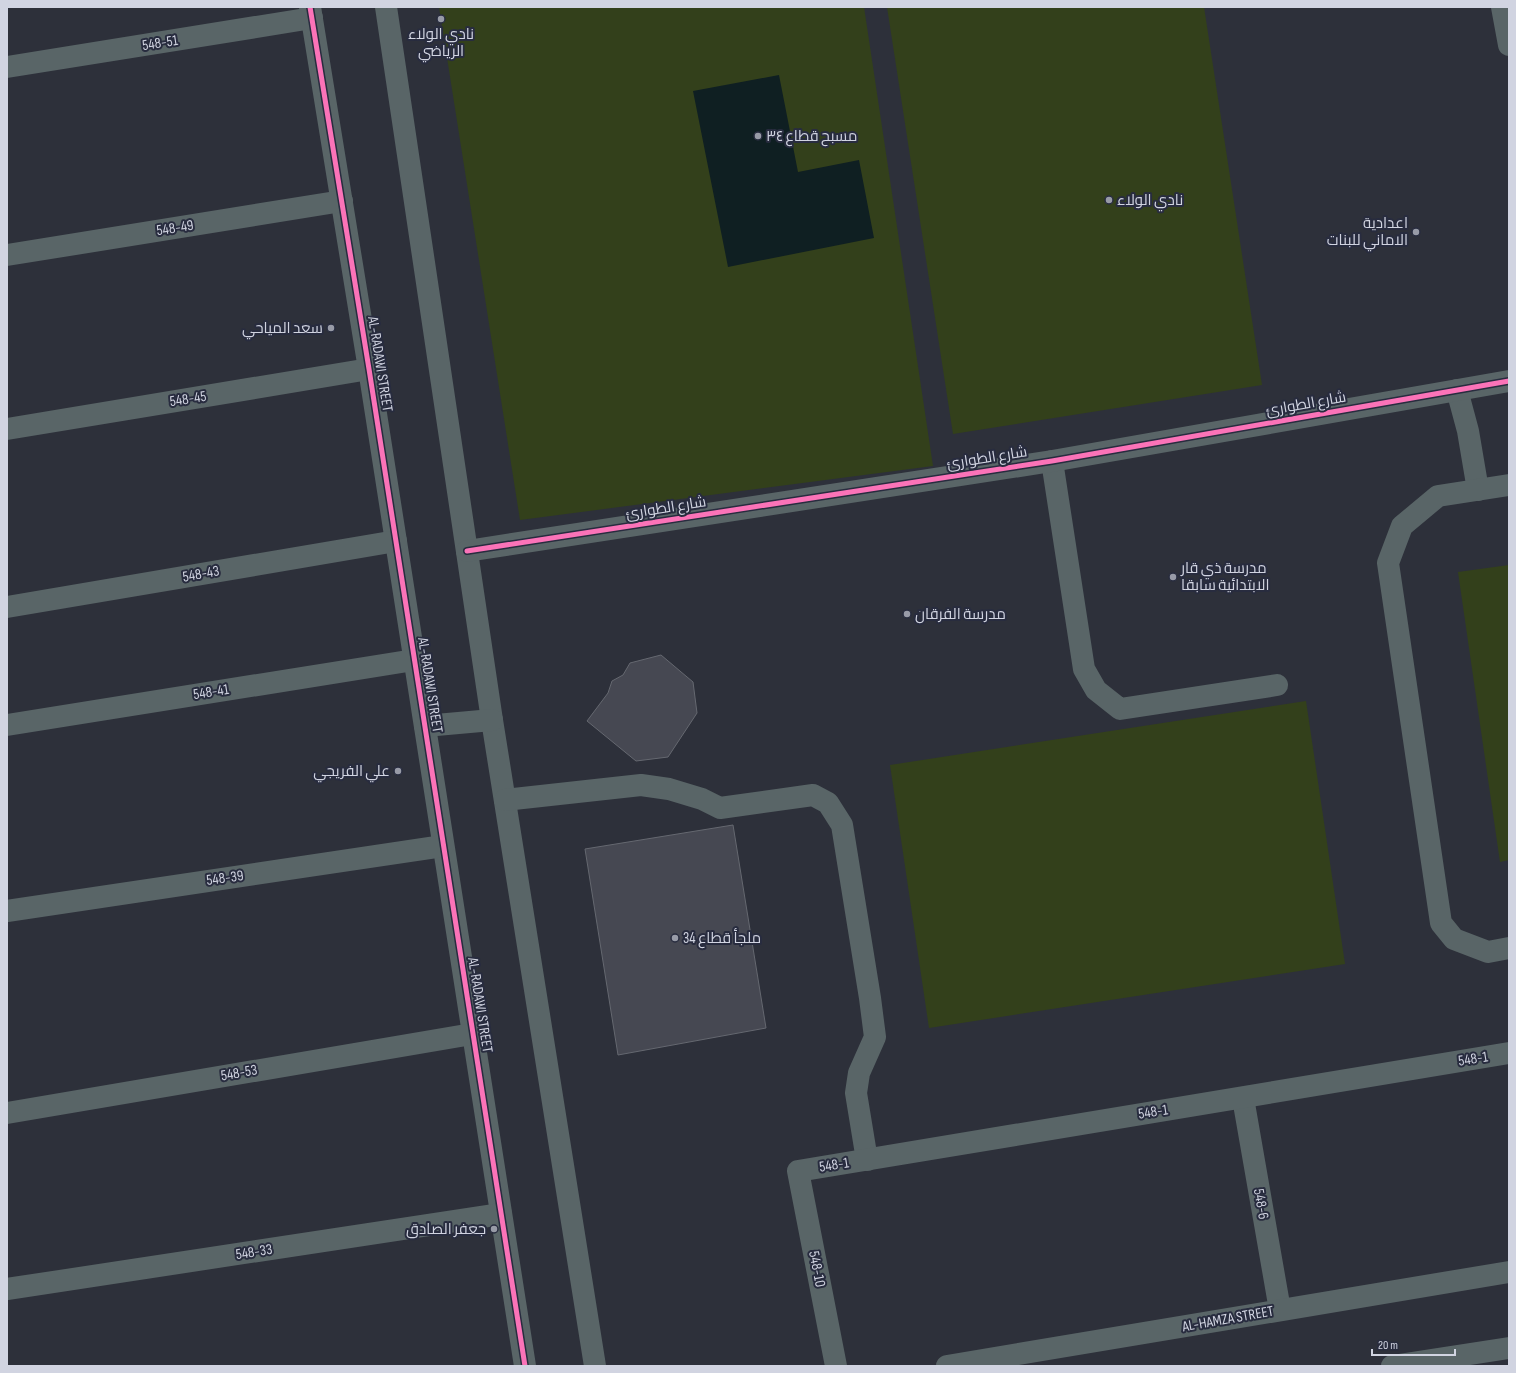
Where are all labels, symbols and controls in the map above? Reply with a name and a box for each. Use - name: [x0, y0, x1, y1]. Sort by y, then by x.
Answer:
- marker: نادي الولاء الرياضي: [436, 14, 446, 24]
- place label: نادي الولاء الرياضي: [408, 25, 474, 63]
- street label: 548-51: [141, 31, 180, 55]
- place label: مسبح قطاع ٣٤: [766, 127, 857, 147]
- marker: مسبح قطاع ٣٤: [753, 131, 763, 141]
- place label: نادي الولاء: [1117, 191, 1183, 212]
- marker: نادي الولاء: [1104, 195, 1114, 205]
- place label: اعدادية الاماني للبنات: [1327, 214, 1408, 252]
- street label: 548-49: [155, 216, 195, 240]
- marker: اعدادية الاماني للبنات: [1411, 227, 1421, 237]
- street label: AL-RADAWI STREET: [363, 314, 397, 413]
- place label: سعد المياحي: [242, 319, 323, 340]
- marker: سعد المياحي: [326, 323, 336, 333]
- street label: 548-45: [168, 387, 208, 411]
- street label: شارع الطوارئ: [1264, 388, 1348, 421]
- street label: شارع الطوارئ: [946, 442, 1029, 475]
- street label: شارع الطوارئ: [625, 492, 708, 525]
- place label: مدرسة ذي قار الابتدائية سابقا: [1180, 559, 1270, 595]
- street label: 548-43: [181, 561, 221, 587]
- marker: مدرسة ذي قار الابتدائية سابقا: [1168, 572, 1178, 582]
- place label: مدرسة الفرقان: [915, 605, 1006, 624]
- marker: مدرسة الفرقان: [902, 609, 912, 619]
- street label: AL-RADAWI STREET: [413, 635, 447, 734]
- street label: 548-41: [192, 680, 231, 704]
- place label: علي الفريجي: [313, 762, 390, 783]
- marker: علي الفريجي: [393, 766, 403, 776]
- street label: 548-39: [205, 866, 245, 890]
- place label: ملجأ قطاع 34: [683, 928, 761, 949]
- marker: ملجأ قطاع 34: [670, 933, 680, 943]
- street label: AL-RADAWI STREET: [463, 955, 497, 1054]
- street label: 548-1: [1457, 1047, 1490, 1071]
- street label: 548-53: [219, 1060, 259, 1086]
- street label: 548-1: [1137, 1100, 1170, 1124]
- street label: 548-1: [818, 1153, 851, 1177]
- street label: 548-6: [1249, 1187, 1273, 1221]
- place label: جعفر الصادق: [406, 1220, 486, 1239]
- marker: جعفر الصادق: [489, 1224, 499, 1234]
- street label: 548-33: [234, 1240, 274, 1264]
- street label: 548-10: [804, 1249, 830, 1289]
- street label: AL-HAMZA STREET: [1180, 1302, 1275, 1337]
- scale bar: [1372, 1331, 1455, 1357]
- text: 20 m: [1378, 1338, 1398, 1353]

